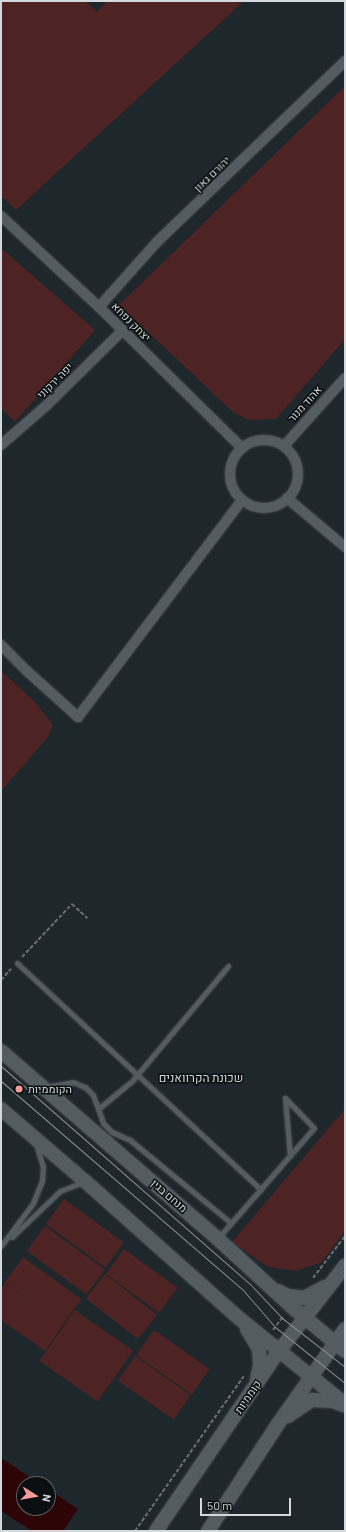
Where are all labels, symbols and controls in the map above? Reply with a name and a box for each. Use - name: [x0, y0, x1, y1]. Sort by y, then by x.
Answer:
- street label: יהורם גאון: [191, 154, 233, 194]
- street label: יצחק נפחא: [109, 300, 153, 344]
- street label: יפה ירקוני: [34, 360, 76, 402]
- street label: אהוד מנור: [285, 383, 325, 425]
- district label: שכונת הקרוואנים: [159, 1071, 243, 1085]
- place label: הקוממיות: [28, 1082, 72, 1096]
- marker: הקוממיות: [13, 1083, 25, 1095]
- street label: מנחם בגין: [148, 1177, 190, 1215]
- street label: קוממיות: [232, 1378, 264, 1416]
- north arrow: [16, 1476, 56, 1516]
- scale bar: [202, 1490, 293, 1516]
- text: N: [40, 1493, 54, 1503]
- text: 50 m: [207, 1498, 232, 1512]

